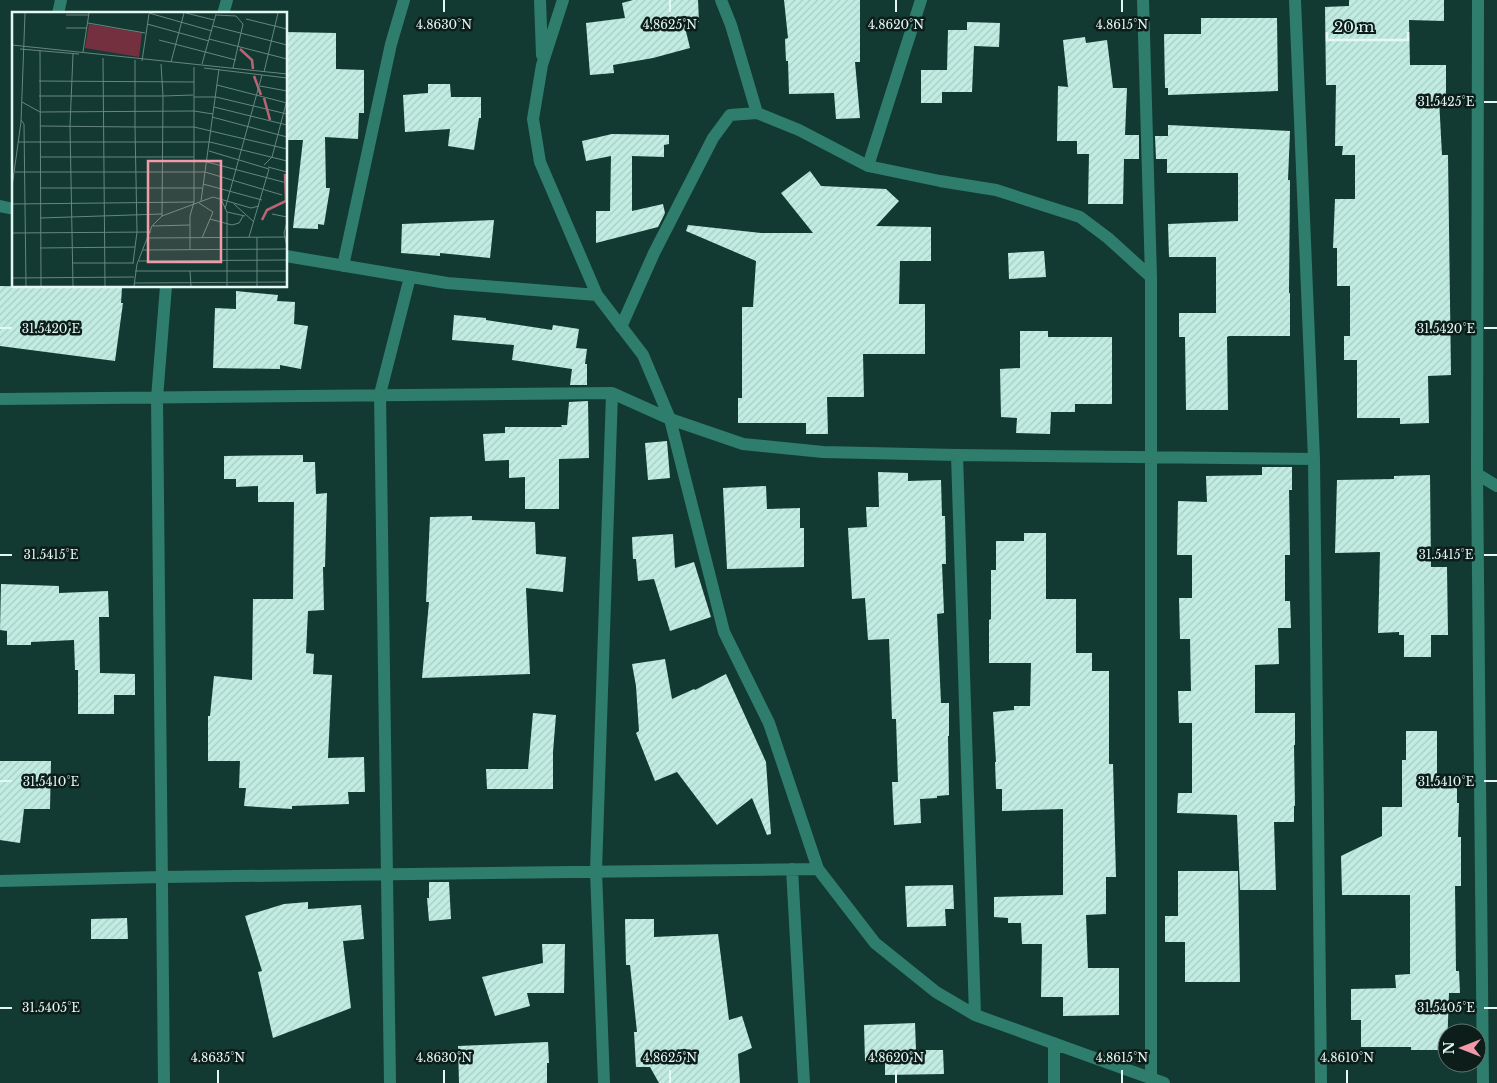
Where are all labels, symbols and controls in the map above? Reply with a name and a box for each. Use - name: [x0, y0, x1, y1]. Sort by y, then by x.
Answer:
- scale bar: [1327, 10, 1408, 42]
- inset map: [12, 12, 288, 288]
- text: 4.8630°N: [416, 17, 472, 32]
- text: 4.8625°N: [643, 17, 697, 32]
- text: 4.8620°N: [868, 17, 924, 32]
- text: 4.8615°N: [1096, 17, 1148, 32]
- text: 20 m: [1334, 17, 1374, 36]
- text: 31.5425°E: [1418, 94, 1475, 109]
- text: 31.5420°E: [22, 321, 81, 336]
- text: 31.5420°E: [1417, 321, 1476, 336]
- text: 31.5415°E: [24, 547, 79, 562]
- text: 31.5415°E: [1419, 547, 1474, 562]
- text: 31.5410°E: [23, 774, 80, 789]
- text: 31.5410°E: [1418, 774, 1475, 789]
- text: 31.5405°E: [22, 1000, 80, 1015]
- text: 31.5405°E: [1417, 1000, 1475, 1015]
- north arrow: [1437, 1023, 1487, 1073]
- text: N: [1440, 1041, 1458, 1055]
- text: 4.8635°N: [191, 1050, 245, 1065]
- text: 4.8630°N: [416, 1050, 472, 1065]
- text: 4.8625°N: [643, 1050, 697, 1065]
- text: 4.8620°N: [868, 1050, 924, 1065]
- text: 4.8615°N: [1096, 1050, 1148, 1065]
- text: 4.8610°N: [1320, 1050, 1374, 1065]

